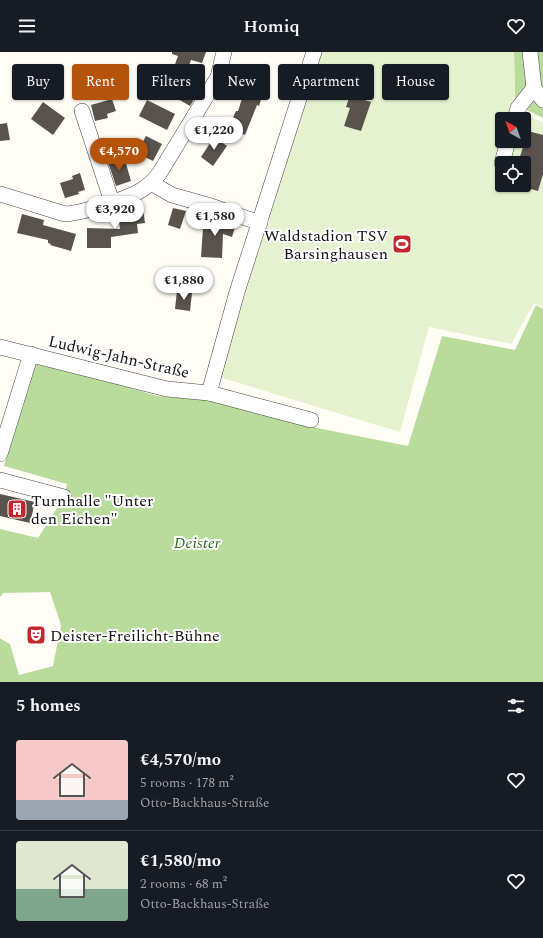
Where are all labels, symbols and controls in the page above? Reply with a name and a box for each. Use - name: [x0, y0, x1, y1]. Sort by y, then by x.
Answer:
- text: Homiq: [243, 13, 300, 40]
- icon: menu: [16, 15, 38, 37]
- icon: heart: [505, 15, 527, 37]
- chip: Buy: [12, 64, 64, 100]
- chip: Rent: [72, 64, 129, 100]
- chip: Filters: [137, 64, 205, 100]
- chip: New: [213, 64, 270, 100]
- chip: Apartment: [278, 64, 374, 100]
- chip: House: [382, 64, 449, 100]
- north arrow: [495, 112, 531, 148]
- map controls: [495, 112, 531, 192]
- pin: €1,220: [181, 117, 247, 151]
- text: €1,220: [194, 120, 234, 140]
- pin: €4,570: [86, 138, 152, 172]
- text: €4,570: [99, 141, 139, 161]
- button: locate: [495, 156, 531, 192]
- pin: €3,920: [82, 196, 148, 230]
- text: €3,920: [95, 199, 135, 219]
- pin: €1,580: [182, 203, 248, 237]
- text: €1,580: [195, 206, 235, 226]
- place label: Waldstadion TSV Barsinghausen: [264, 224, 388, 266]
- sports icon: Waldstadion TSV Barsinghausen: [391, 233, 413, 255]
- pin: €1,880: [151, 267, 217, 301]
- text: €1,880: [164, 270, 204, 290]
- street label: Ludwig-Jahn-Straße: [46, 329, 192, 385]
- place label: Turnhalle "Unter den Eichen": [31, 489, 153, 531]
- building icon: Turnhalle "Unter den Eichen": [6, 498, 28, 520]
- park label: Deister: [174, 531, 221, 555]
- theatre icon: Deister-Freilicht-Bühne: [25, 624, 47, 646]
- place label: Deister-Freilicht-Bühne: [50, 624, 220, 648]
- text: 5 homes: [16, 693, 81, 719]
- icon: filters: [505, 695, 527, 717]
- text: €4,570/mo: [140, 747, 221, 773]
- icon: home: [48, 756, 96, 804]
- icon: heart: [505, 769, 527, 791]
- text: 5 rooms · 178 m²: [140, 773, 234, 793]
- text: Otto-Backhaus-Straße: [140, 793, 269, 813]
- text: €1,580/mo: [140, 848, 221, 874]
- icon: home: [48, 857, 96, 905]
- icon: heart: [505, 870, 527, 892]
- text: 2 rooms · 68 m²: [140, 874, 227, 894]
- text: Otto-Backhaus-Straße: [140, 894, 269, 914]

